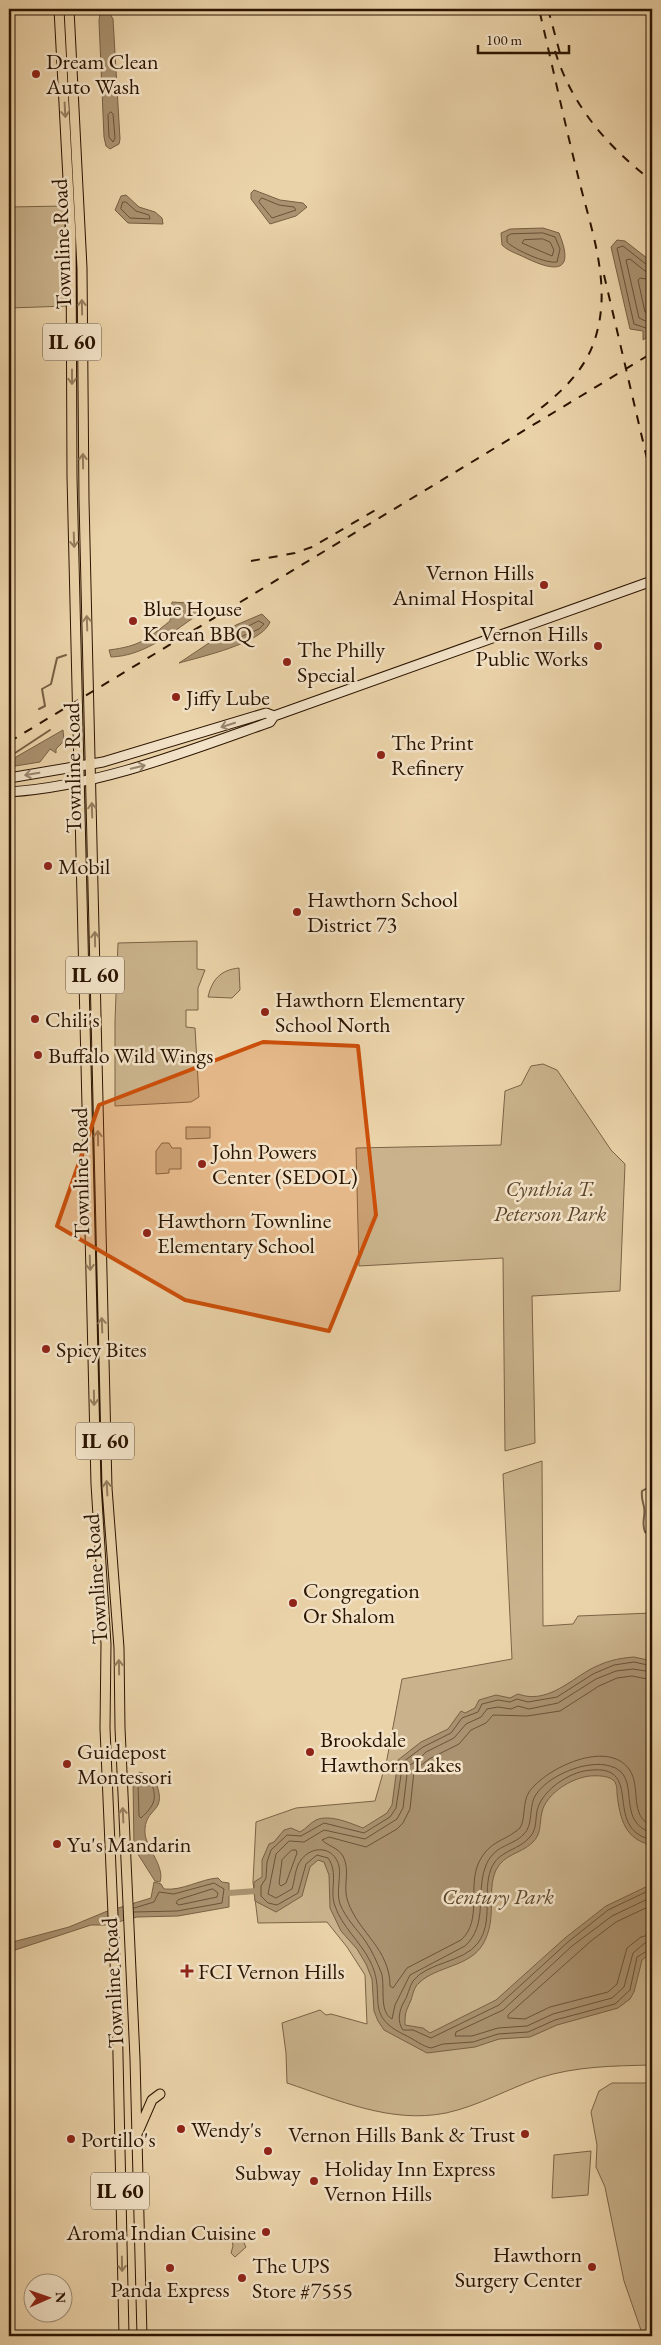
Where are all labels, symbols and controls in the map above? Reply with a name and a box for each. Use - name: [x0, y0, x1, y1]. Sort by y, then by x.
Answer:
- scale bar: [478, 22, 570, 54]
- text: 100 m: [486, 30, 523, 49]
- place label: Dream Clean Auto Wash: [45, 47, 159, 101]
- marker: Dream Clean Auto Wash: [30, 68, 42, 80]
- one-way arrow: [60, 102, 69, 118]
- street label: Townline Road: [45, 177, 78, 310]
- one-way arrow: [77, 299, 87, 316]
- road number: IL 60: [43, 324, 101, 361]
- one-way arrow: [67, 368, 77, 385]
- one-way arrow: [78, 453, 88, 470]
- one-way arrow: [69, 531, 79, 547]
- place label: Vernon Hills Animal Hospital: [392, 558, 534, 612]
- marker: Vernon Hills Animal Hospital: [538, 579, 550, 591]
- place label: Blue House Korean BBQ: [143, 594, 255, 648]
- marker: Blue House Korean BBQ: [127, 615, 139, 627]
- one-way arrow: [82, 616, 92, 632]
- place label: Vernon Hills Public Works: [476, 619, 588, 673]
- place label: The Philly Special: [297, 635, 385, 689]
- marker: Vernon Hills Public Works: [592, 640, 604, 652]
- marker: The Philly Special: [281, 656, 293, 668]
- place label: Jiffy Lube: [184, 683, 270, 712]
- marker: Jiffy Lube: [170, 691, 182, 703]
- street label: Townline Road: [57, 701, 88, 834]
- one-way arrow: [221, 721, 237, 730]
- place label: The Print Refinery: [391, 728, 474, 782]
- marker: The Print Refinery: [375, 749, 387, 761]
- one-way arrow: [130, 762, 146, 771]
- one-way arrow: [25, 769, 41, 779]
- one-way arrow: [87, 802, 96, 818]
- place label: Mobil: [58, 852, 110, 881]
- marker: Mobil: [42, 860, 54, 872]
- place label: Hawthorn School District 73: [307, 885, 458, 939]
- marker: Hawthorn School District 73: [291, 906, 303, 918]
- one-way arrow: [90, 931, 100, 948]
- road number: IL 60: [66, 956, 124, 994]
- place label: Hawthorn Elementary School North: [275, 985, 465, 1039]
- place label: Chili's: [45, 1005, 100, 1034]
- marker: Hawthorn Elementary School North: [259, 1006, 271, 1018]
- marker: Chili's: [29, 1013, 41, 1025]
- place label: Buffalo Wild Wings: [48, 1041, 213, 1070]
- marker: Buffalo Wild Wings: [32, 1049, 44, 1061]
- street label: Townline Road: [65, 1106, 96, 1239]
- one-way arrow: [93, 1130, 103, 1146]
- place label: John Powers Center (SEDOL): [210, 1137, 358, 1191]
- marker: John Powers Center (SEDOL): [196, 1158, 208, 1170]
- park label: Cynthia T. Peterson Park: [494, 1174, 606, 1228]
- place label: Hawthorn Townline Elementary School: [157, 1206, 332, 1260]
- marker: Hawthorn Townline Elementary School: [141, 1227, 153, 1239]
- one-way arrow: [86, 1254, 95, 1270]
- one-way arrow: [97, 1318, 107, 1334]
- place label: Spicy Bites: [56, 1335, 147, 1364]
- marker: Spicy Bites: [40, 1343, 52, 1355]
- one-way arrow: [89, 1389, 98, 1405]
- road number: IL 60: [76, 1422, 134, 1460]
- one-way arrow: [102, 1480, 111, 1496]
- street label: Townline Road: [76, 1512, 115, 1645]
- place label: Congregation Or Shalom: [303, 1576, 420, 1630]
- marker: Congregation Or Shalom: [287, 1597, 299, 1609]
- one-way arrow: [114, 1659, 124, 1676]
- place label: Brookdale Hawthorn Lakes: [320, 1725, 461, 1779]
- place label: Guidepost Montessori: [77, 1737, 172, 1791]
- marker: Brookdale Hawthorn Lakes: [304, 1746, 316, 1758]
- marker: Guidepost Montessori: [61, 1758, 73, 1770]
- one-way arrow: [118, 1807, 128, 1824]
- place label: Yu's Mandarin: [67, 1830, 192, 1859]
- marker: Yu's Mandarin: [51, 1838, 63, 1850]
- park label: Century Park: [442, 1882, 554, 1911]
- street label: Townline Road: [95, 1916, 130, 2049]
- place label: FCI Vernon Hills: [198, 1957, 345, 1986]
- marker: FCI Vernon Hills: [180, 1964, 194, 1978]
- place label: Wendy's: [191, 2115, 261, 2144]
- place label: Vernon Hills Bank & Trust: [288, 2120, 515, 2149]
- marker: Wendy's: [175, 2123, 187, 2135]
- place label: Portillo's: [81, 2125, 156, 2154]
- marker: Vernon Hills Bank & Trust: [519, 2128, 531, 2140]
- marker: Portillo's: [65, 2133, 77, 2145]
- marker: Subway: [262, 2145, 274, 2157]
- place label: Holiday Inn Express Vernon Hills: [324, 2154, 495, 2208]
- place label: Subway: [235, 2158, 301, 2187]
- road number: IL 60: [91, 2172, 149, 2210]
- marker: Holiday Inn Express Vernon Hills: [308, 2175, 320, 2187]
- place label: Aroma Indian Cuisine: [66, 2218, 256, 2247]
- marker: Aroma Indian Cuisine: [260, 2226, 272, 2238]
- place label: Hawthorn Surgery Center: [455, 2240, 583, 2294]
- place label: The UPS Store #7555: [252, 2251, 353, 2305]
- one-way arrow: [117, 2256, 127, 2272]
- marker: Hawthorn Surgery Center: [586, 2261, 598, 2273]
- marker: Panda Express: [164, 2262, 176, 2274]
- north arrow: [22, 2272, 72, 2322]
- marker: The UPS Store #7555: [236, 2272, 248, 2284]
- place label: Panda Express: [110, 2275, 230, 2304]
- text: N: [52, 2292, 70, 2304]

